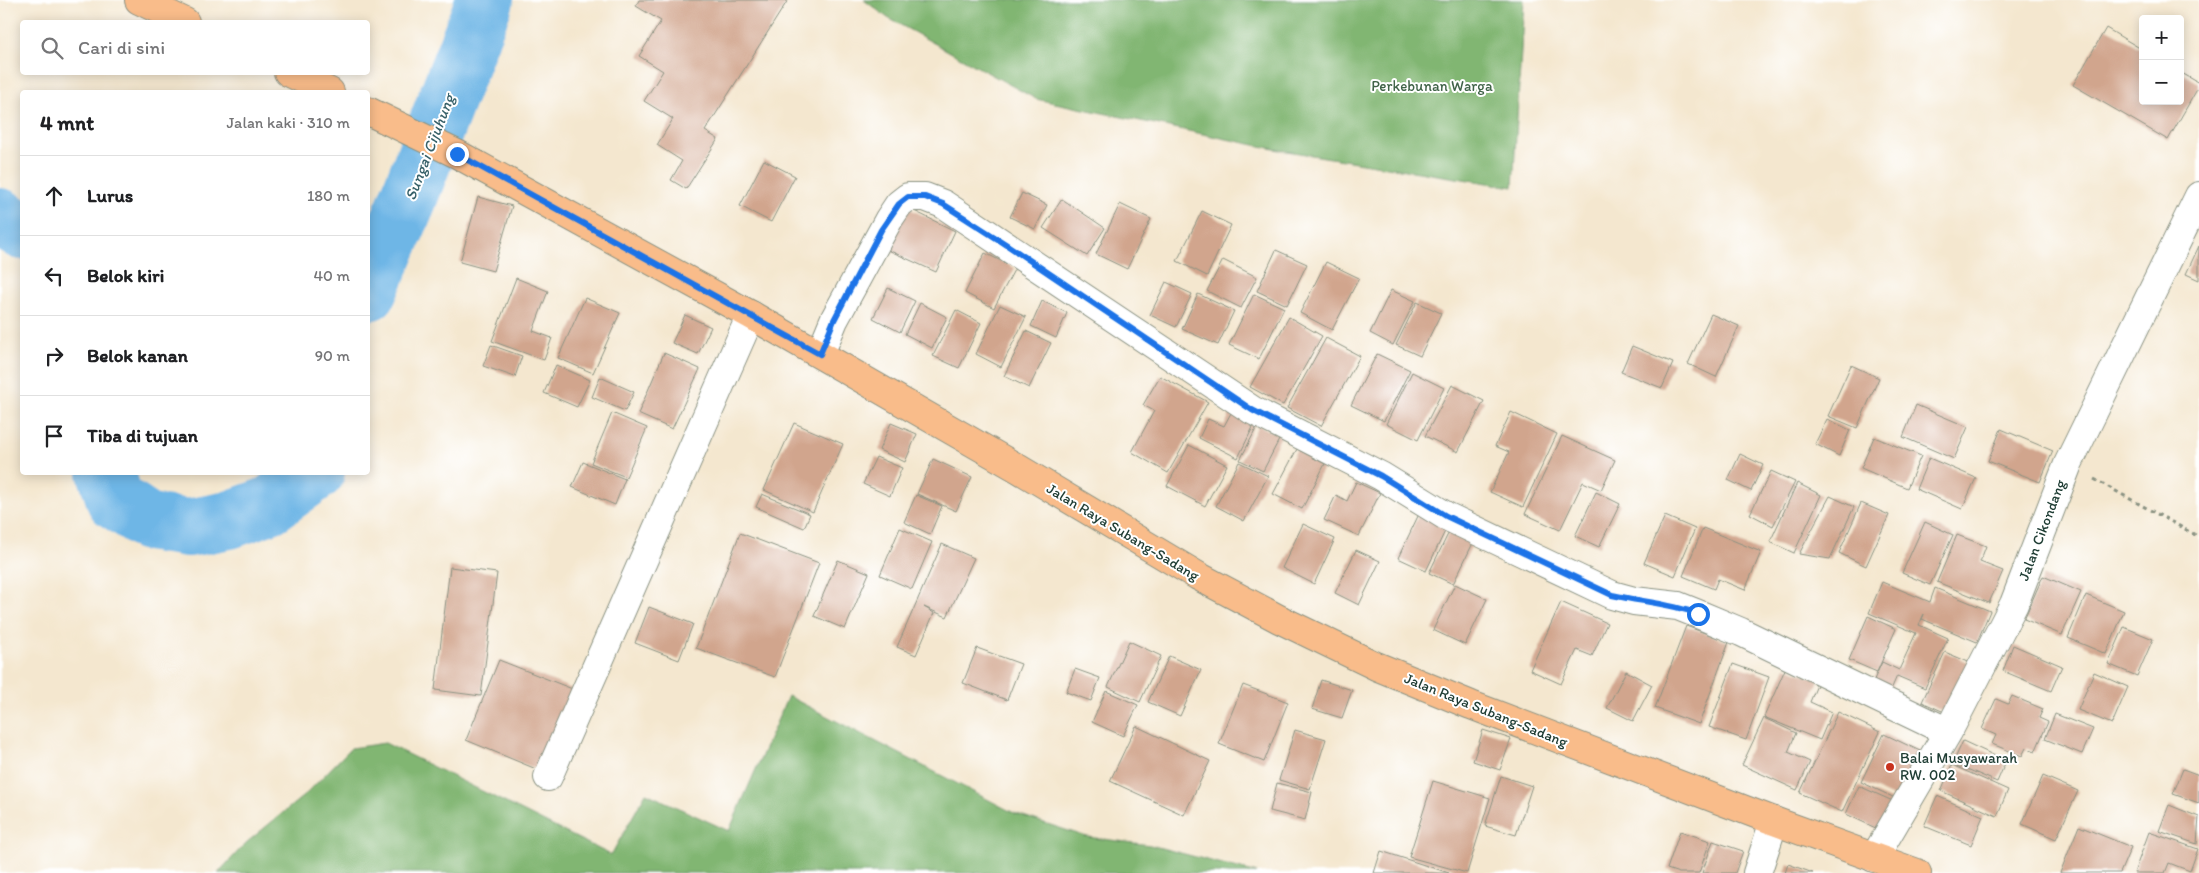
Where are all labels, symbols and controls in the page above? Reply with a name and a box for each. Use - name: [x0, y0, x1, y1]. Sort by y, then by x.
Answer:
- map controls: [2139, 15, 2184, 105]
- button: +: [2139, 15, 2184, 60]
- search box: [20, 20, 370, 75]
- icon: search: [38, 34, 66, 62]
- text: Cari di sini: [78, 36, 165, 59]
- button: −: [2139, 60, 2184, 105]
- park label: Perkebunan Warga: [1371, 77, 1493, 95]
- water label: Sungai Cijuhung: [401, 90, 459, 203]
- text: 4 mnt: [40, 110, 94, 135]
- text: Jalan kaki · 310 m: [227, 113, 350, 132]
- route end: [446, 143, 469, 166]
- icon: ahead: [40, 182, 68, 210]
- text: Lurus: [87, 184, 133, 207]
- text: 180 m: [307, 186, 350, 205]
- icon: left: [40, 262, 68, 290]
- text: Belok kiri: [87, 264, 164, 287]
- text: 40 m: [313, 266, 350, 285]
- icon: right: [40, 342, 68, 370]
- text: Belok kanan: [87, 344, 188, 367]
- text: 90 m: [315, 346, 350, 365]
- icon: arrive: [40, 422, 68, 450]
- text: Tiba di tujuan: [87, 424, 198, 447]
- street label: Jalan Cikondang: [2014, 477, 2070, 583]
- street label: Jalan Raya Subang-Sadang: [1043, 479, 1203, 585]
- route start: [1687, 603, 1710, 626]
- street label: Jalan Raya Subang-Sadang: [1402, 669, 1571, 751]
- place label: Balai Musyawarah RW. 002: [1900, 749, 2017, 784]
- marker: Balai Musyawarah RW. 002: [1884, 761, 1896, 773]

